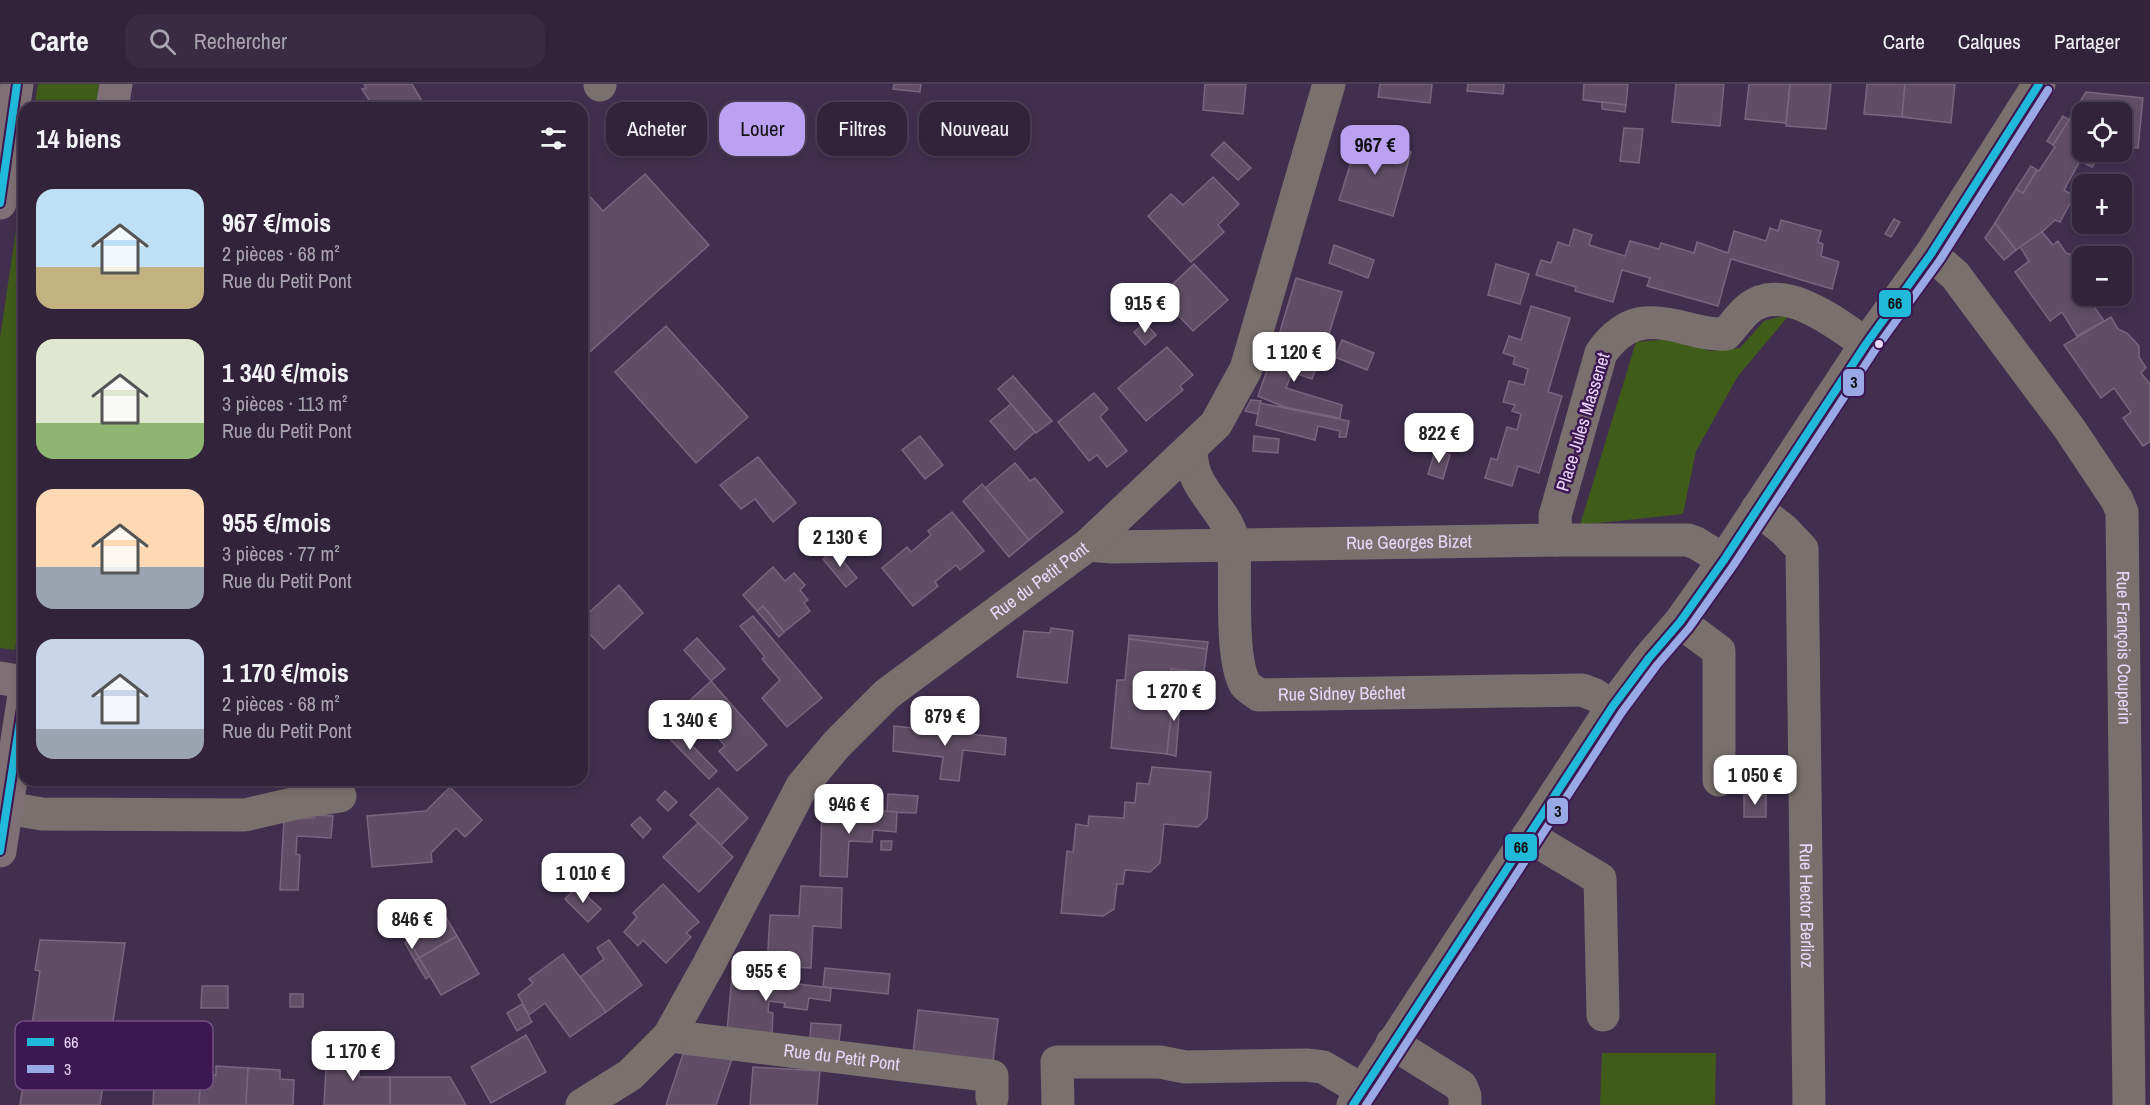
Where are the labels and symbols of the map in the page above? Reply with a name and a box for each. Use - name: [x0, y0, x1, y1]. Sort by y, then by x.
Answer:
- pin: 967 €: [1333, 125, 1417, 176]
- pin: 915 €: [1103, 283, 1187, 334]
- line badge: 66: [1878, 289, 1912, 318]
- text: 66: [1888, 292, 1902, 314]
- pin: 1 120 €: [1239, 332, 1349, 383]
- unlabelled marker: [1873, 338, 1885, 350]
- street label: Place Jules Massenet: [1550, 350, 1615, 494]
- line badge: 3: [1842, 368, 1865, 397]
- text: 3: [1850, 371, 1858, 393]
- pin: 822 €: [1397, 413, 1481, 464]
- pin: 2 130 €: [785, 517, 895, 568]
- street label: Rue Georges Bizet: [1346, 528, 1472, 555]
- street label: Rue du Petit Pont: [985, 536, 1093, 625]
- street label: Rue François Couperin: [2111, 571, 2138, 725]
- pin: 1 270 €: [1119, 671, 1229, 722]
- street label: Rue Sidney Béchet: [1278, 680, 1406, 707]
- pin: 879 €: [903, 696, 987, 747]
- pin: 1 340 €: [635, 700, 745, 751]
- pin: 1 050 €: [1700, 755, 1810, 806]
- pin: 946 €: [807, 784, 891, 835]
- line badge: 3: [1546, 797, 1569, 825]
- text: 3: [1554, 800, 1562, 822]
- line badge: 66: [1504, 833, 1538, 862]
- text: 66: [1514, 836, 1528, 858]
- street label: Rue Hector Berlioz: [1794, 843, 1820, 968]
- pin: 1 010 €: [528, 853, 638, 904]
- pin: 846 €: [370, 899, 454, 950]
- pin: 955 €: [724, 951, 808, 1002]
- legend: [15, 1021, 213, 1090]
- text: 66: [64, 1031, 79, 1053]
- pin: 1 170 €: [298, 1031, 408, 1082]
- street label: Rue du Petit Pont: [782, 1037, 901, 1076]
- text: 3: [64, 1058, 71, 1080]

